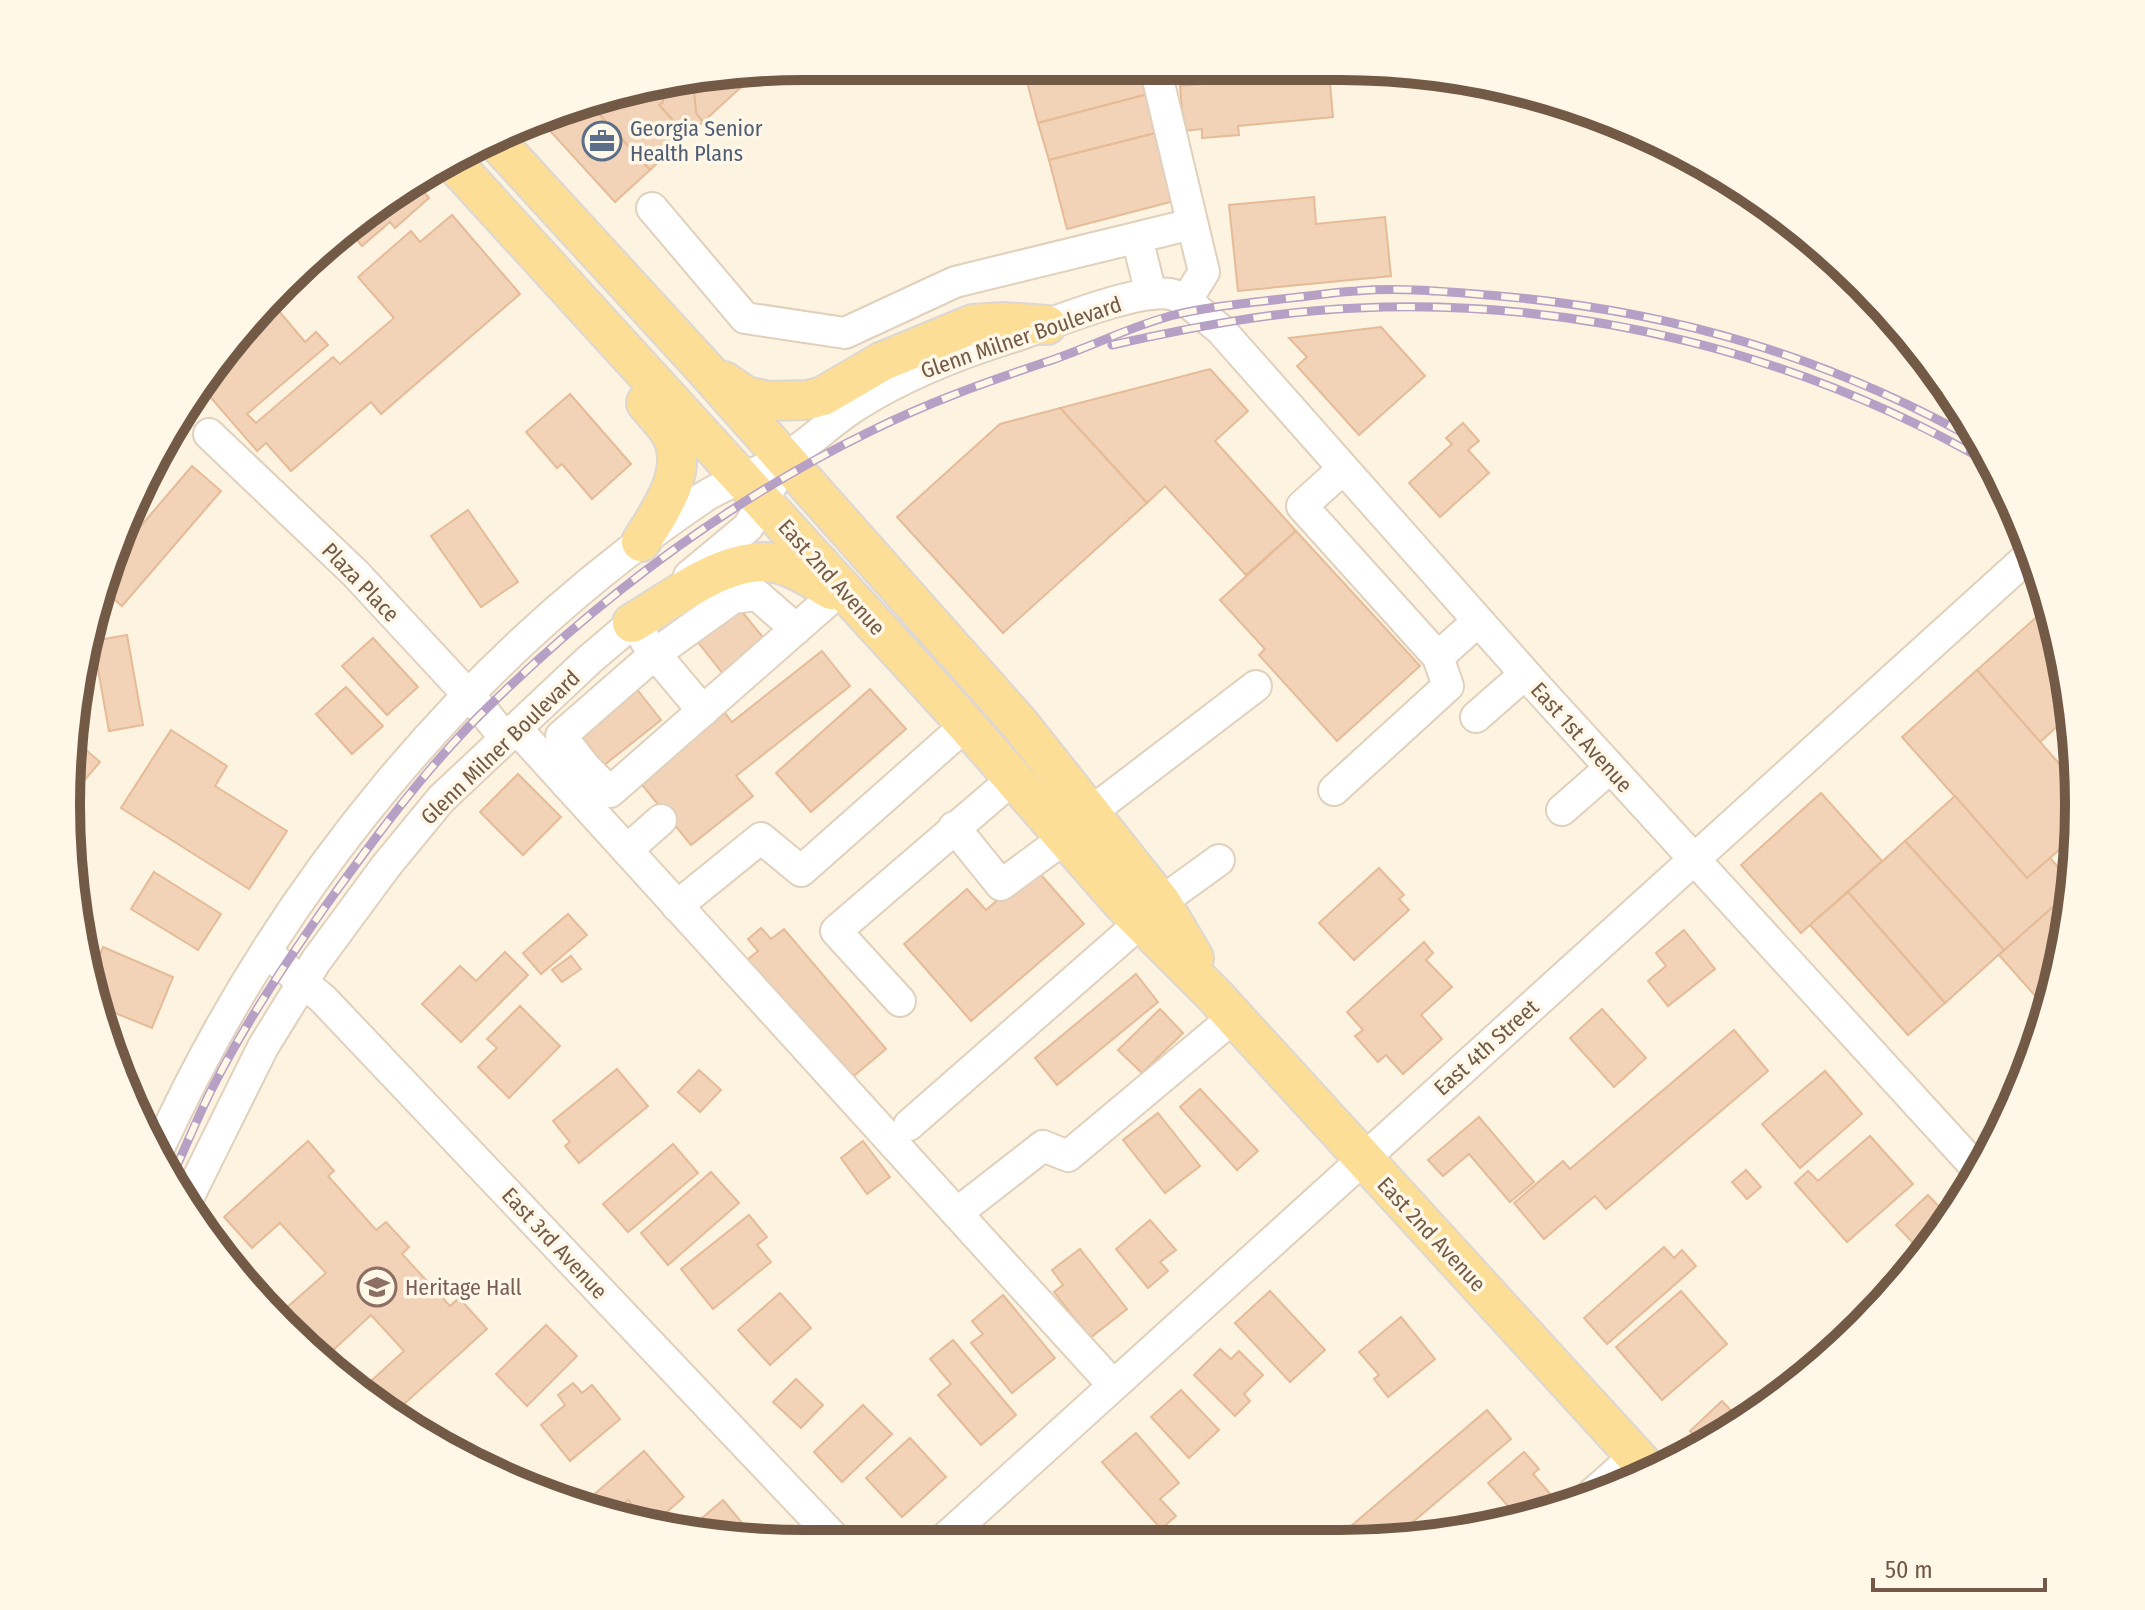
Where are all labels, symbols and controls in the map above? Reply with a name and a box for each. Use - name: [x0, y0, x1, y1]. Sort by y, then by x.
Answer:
- place label: Georgia Senior Health Plans: [630, 115, 763, 167]
- office icon: Georgia Senior Health Plans: [581, 120, 623, 162]
- street label: Glenn Milner Boulevard: [917, 290, 1125, 385]
- street label: East 2nd Avenue: [772, 514, 891, 641]
- street label: Plaza Place: [316, 537, 405, 628]
- street label: Glenn Milner Boulevard: [415, 665, 585, 830]
- street label: East 1st Avenue: [1525, 677, 1638, 798]
- street label: East 4th Street: [1429, 993, 1545, 1101]
- street label: East 2nd Avenue: [1372, 1171, 1492, 1297]
- street label: East 3rd Avenue: [496, 1182, 613, 1305]
- school or university icon: Heritage Hall: [356, 1266, 398, 1308]
- place label: Heritage Hall: [405, 1274, 522, 1301]
- scale bar: [1873, 1542, 2045, 1592]
- text: 50 m: [1885, 1556, 1933, 1584]

